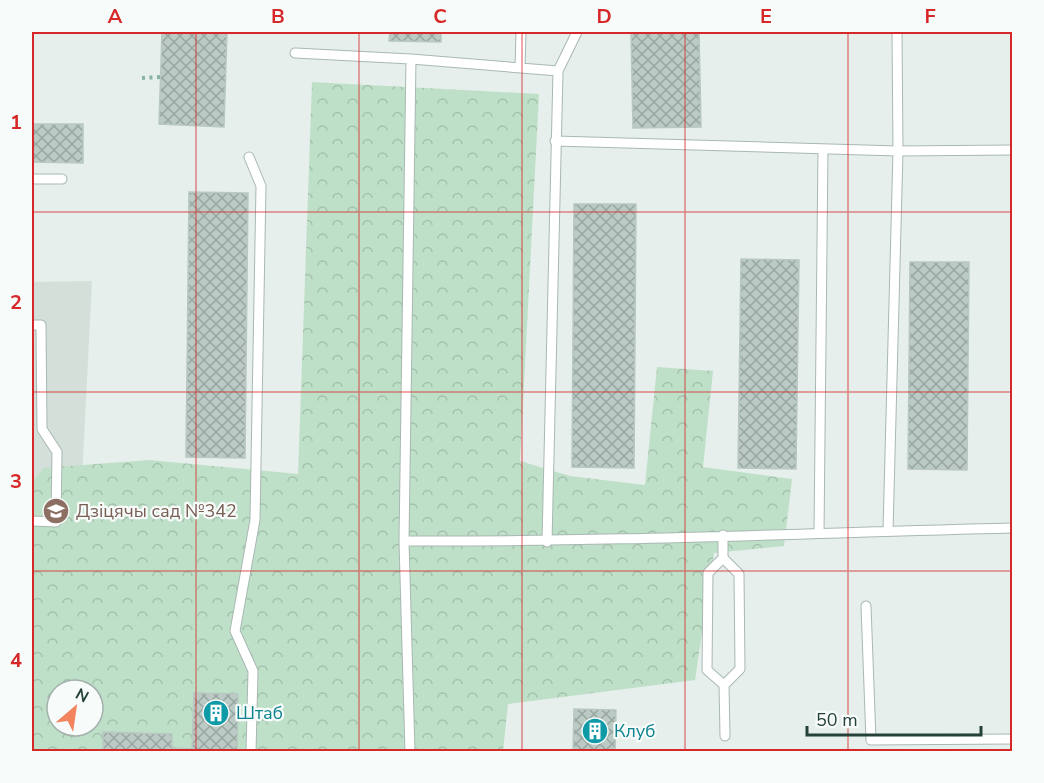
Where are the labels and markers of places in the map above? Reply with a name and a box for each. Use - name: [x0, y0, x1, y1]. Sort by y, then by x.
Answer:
- school or university icon: Дзіцячы сад №342: [41, 496, 71, 526]
- place label: Дзіцячы сад №342: [76, 499, 237, 523]
- building icon: Штаб: [201, 698, 231, 728]
- place label: Штаб: [236, 701, 283, 725]
- building icon: Клуб: [580, 716, 610, 746]
- place label: Клуб: [614, 719, 656, 743]

